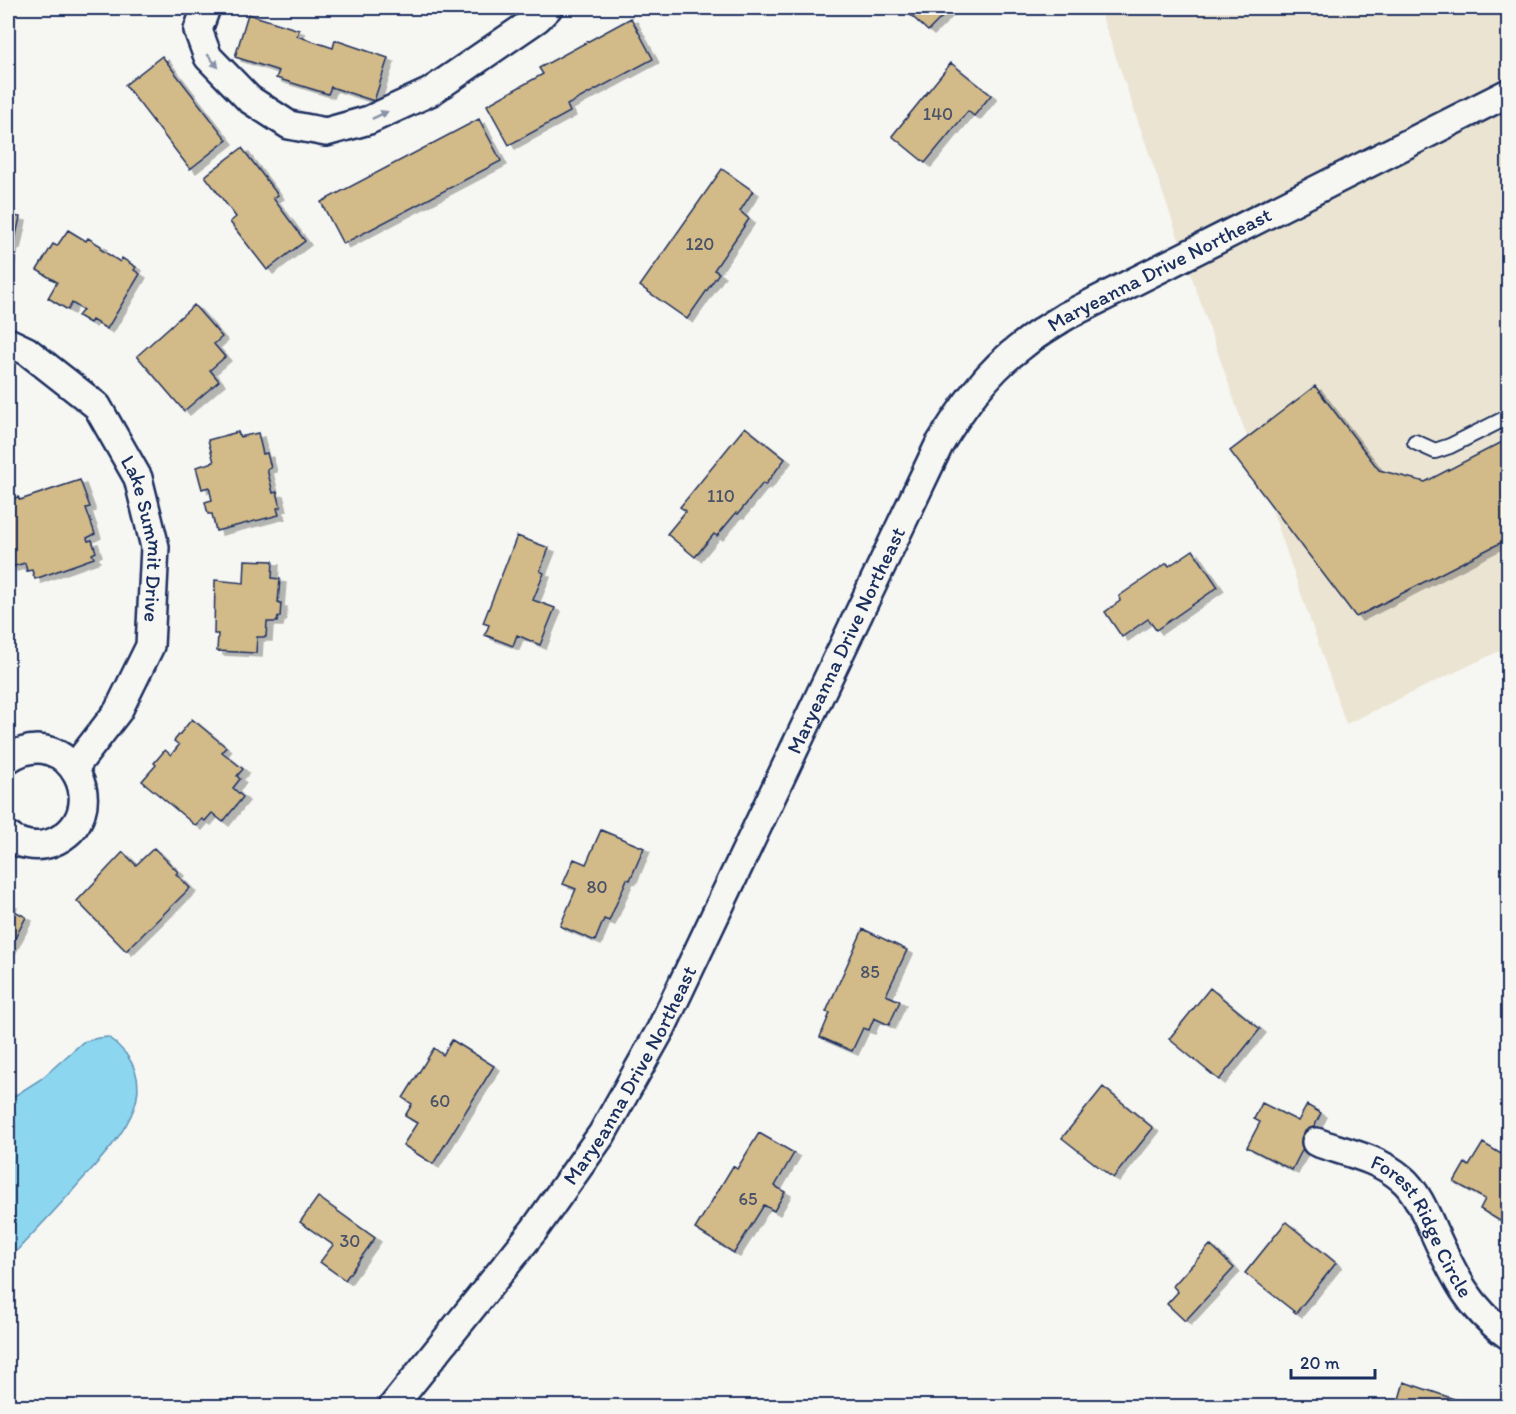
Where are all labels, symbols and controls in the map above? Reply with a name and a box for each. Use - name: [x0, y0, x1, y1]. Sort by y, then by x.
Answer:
- one-way arrow: [207, 53, 220, 69]
- house number: 140: [923, 103, 953, 125]
- one-way arrow: [372, 111, 389, 120]
- street label: Maryeanna Drive Northeast: [1042, 201, 1275, 337]
- house number: 120: [686, 233, 714, 255]
- street label: Lake Summit Drive: [116, 451, 168, 623]
- house number: 110: [707, 485, 735, 507]
- street label: Maryeanna Drive Northeast: [781, 523, 910, 758]
- house number: 80: [587, 876, 607, 898]
- street label: Maryeanna Drive Northeast: [557, 961, 701, 1189]
- house number: 85: [860, 961, 880, 983]
- house number: 60: [430, 1090, 450, 1112]
- street label: Forest Ridge Circle: [1367, 1149, 1478, 1302]
- house number: 65: [739, 1188, 757, 1210]
- house number: 30: [340, 1230, 360, 1252]
- scale bar: [1291, 1342, 1375, 1380]
- text: 20 m: [1300, 1352, 1340, 1374]

